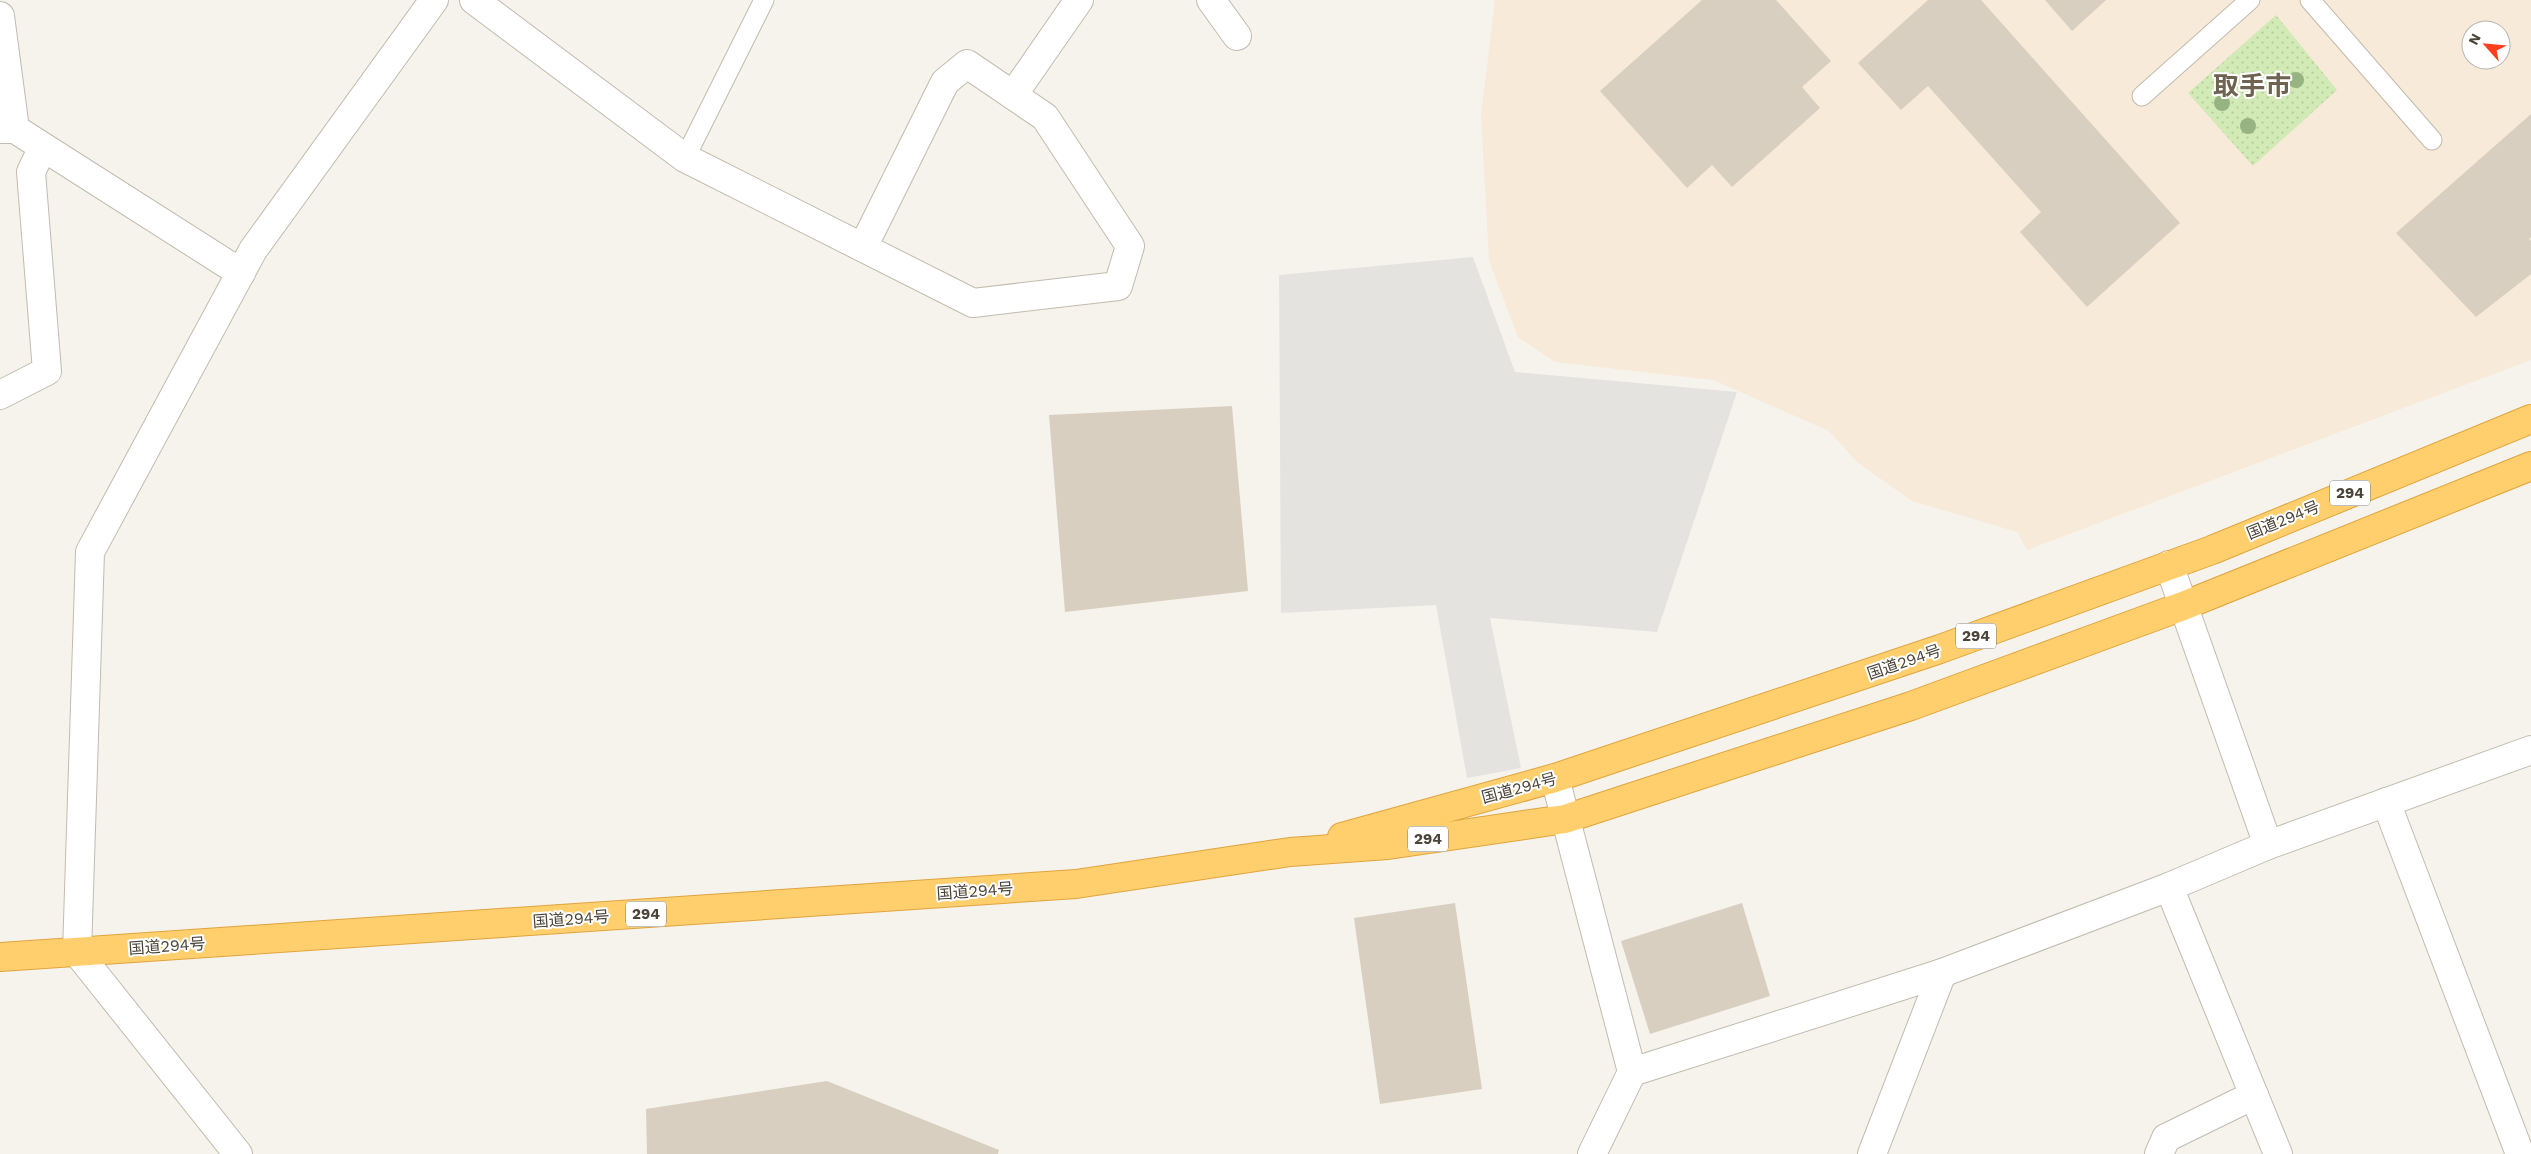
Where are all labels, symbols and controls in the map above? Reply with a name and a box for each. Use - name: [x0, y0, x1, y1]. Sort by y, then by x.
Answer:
- north arrow: [2461, 20, 2511, 70]
- text: N: [2465, 31, 2484, 47]
- district label: 取手市: [2213, 71, 2291, 101]
- road number: 294: [2330, 480, 2370, 506]
- street label: 国道294号: [2244, 497, 2322, 543]
- road number: 294: [1956, 624, 1996, 648]
- street label: 国道294号: [1865, 640, 1943, 684]
- street label: 国道294号: [1479, 769, 1559, 807]
- road number: 294: [1408, 826, 1448, 852]
- street label: 国道294号: [936, 879, 1014, 903]
- road number: 294: [626, 902, 666, 926]
- street label: 国道294号: [532, 907, 610, 931]
- street label: 国道294号: [128, 934, 206, 958]

